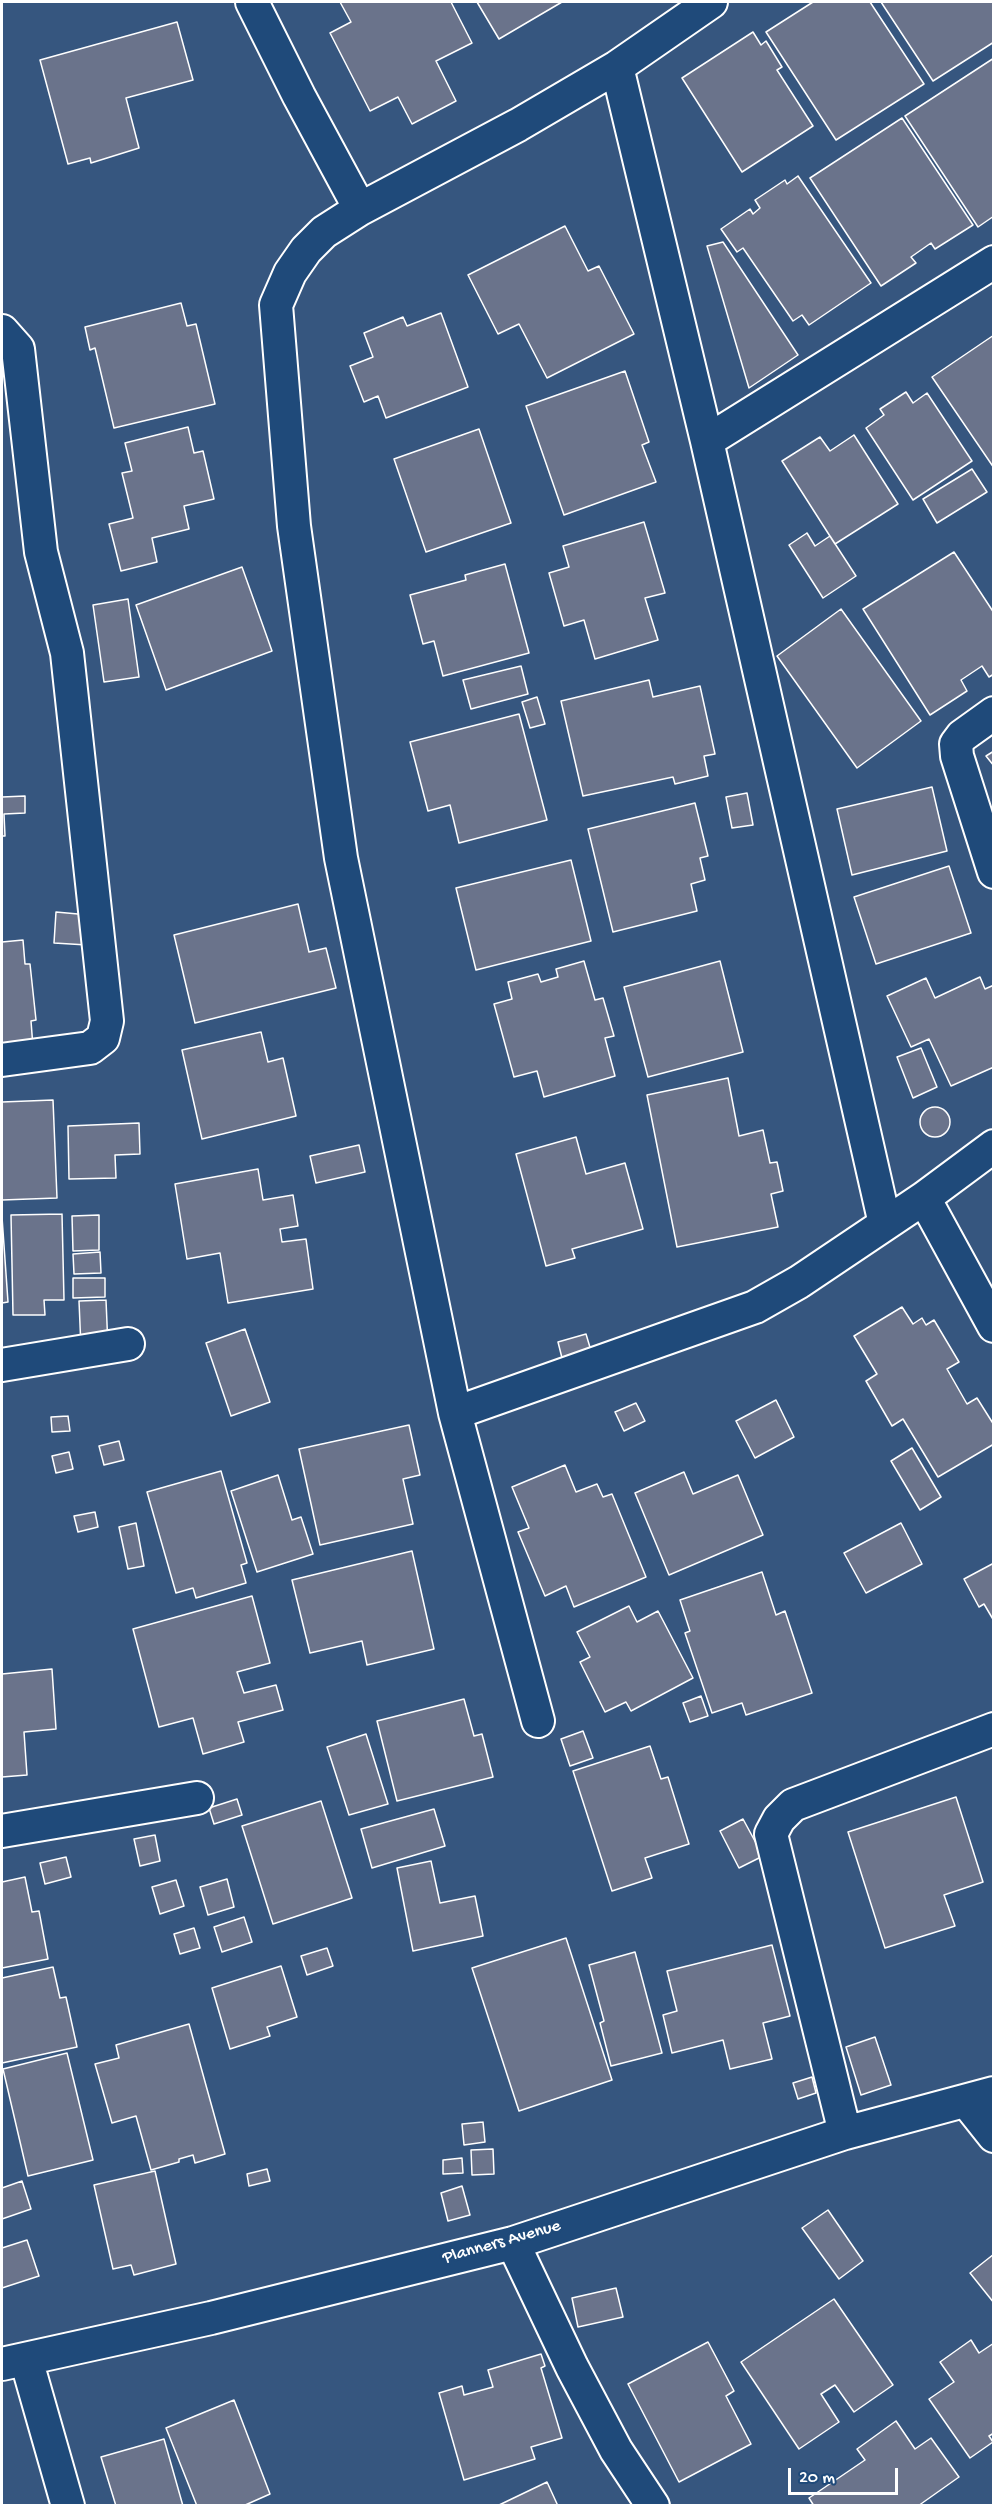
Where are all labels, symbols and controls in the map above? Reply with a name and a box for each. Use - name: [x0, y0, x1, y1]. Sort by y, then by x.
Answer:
- street label: Planners Avenue: [441, 2216, 563, 2270]
- scale bar: [791, 2456, 900, 2494]
- text: 20 m: [799, 2468, 835, 2489]

